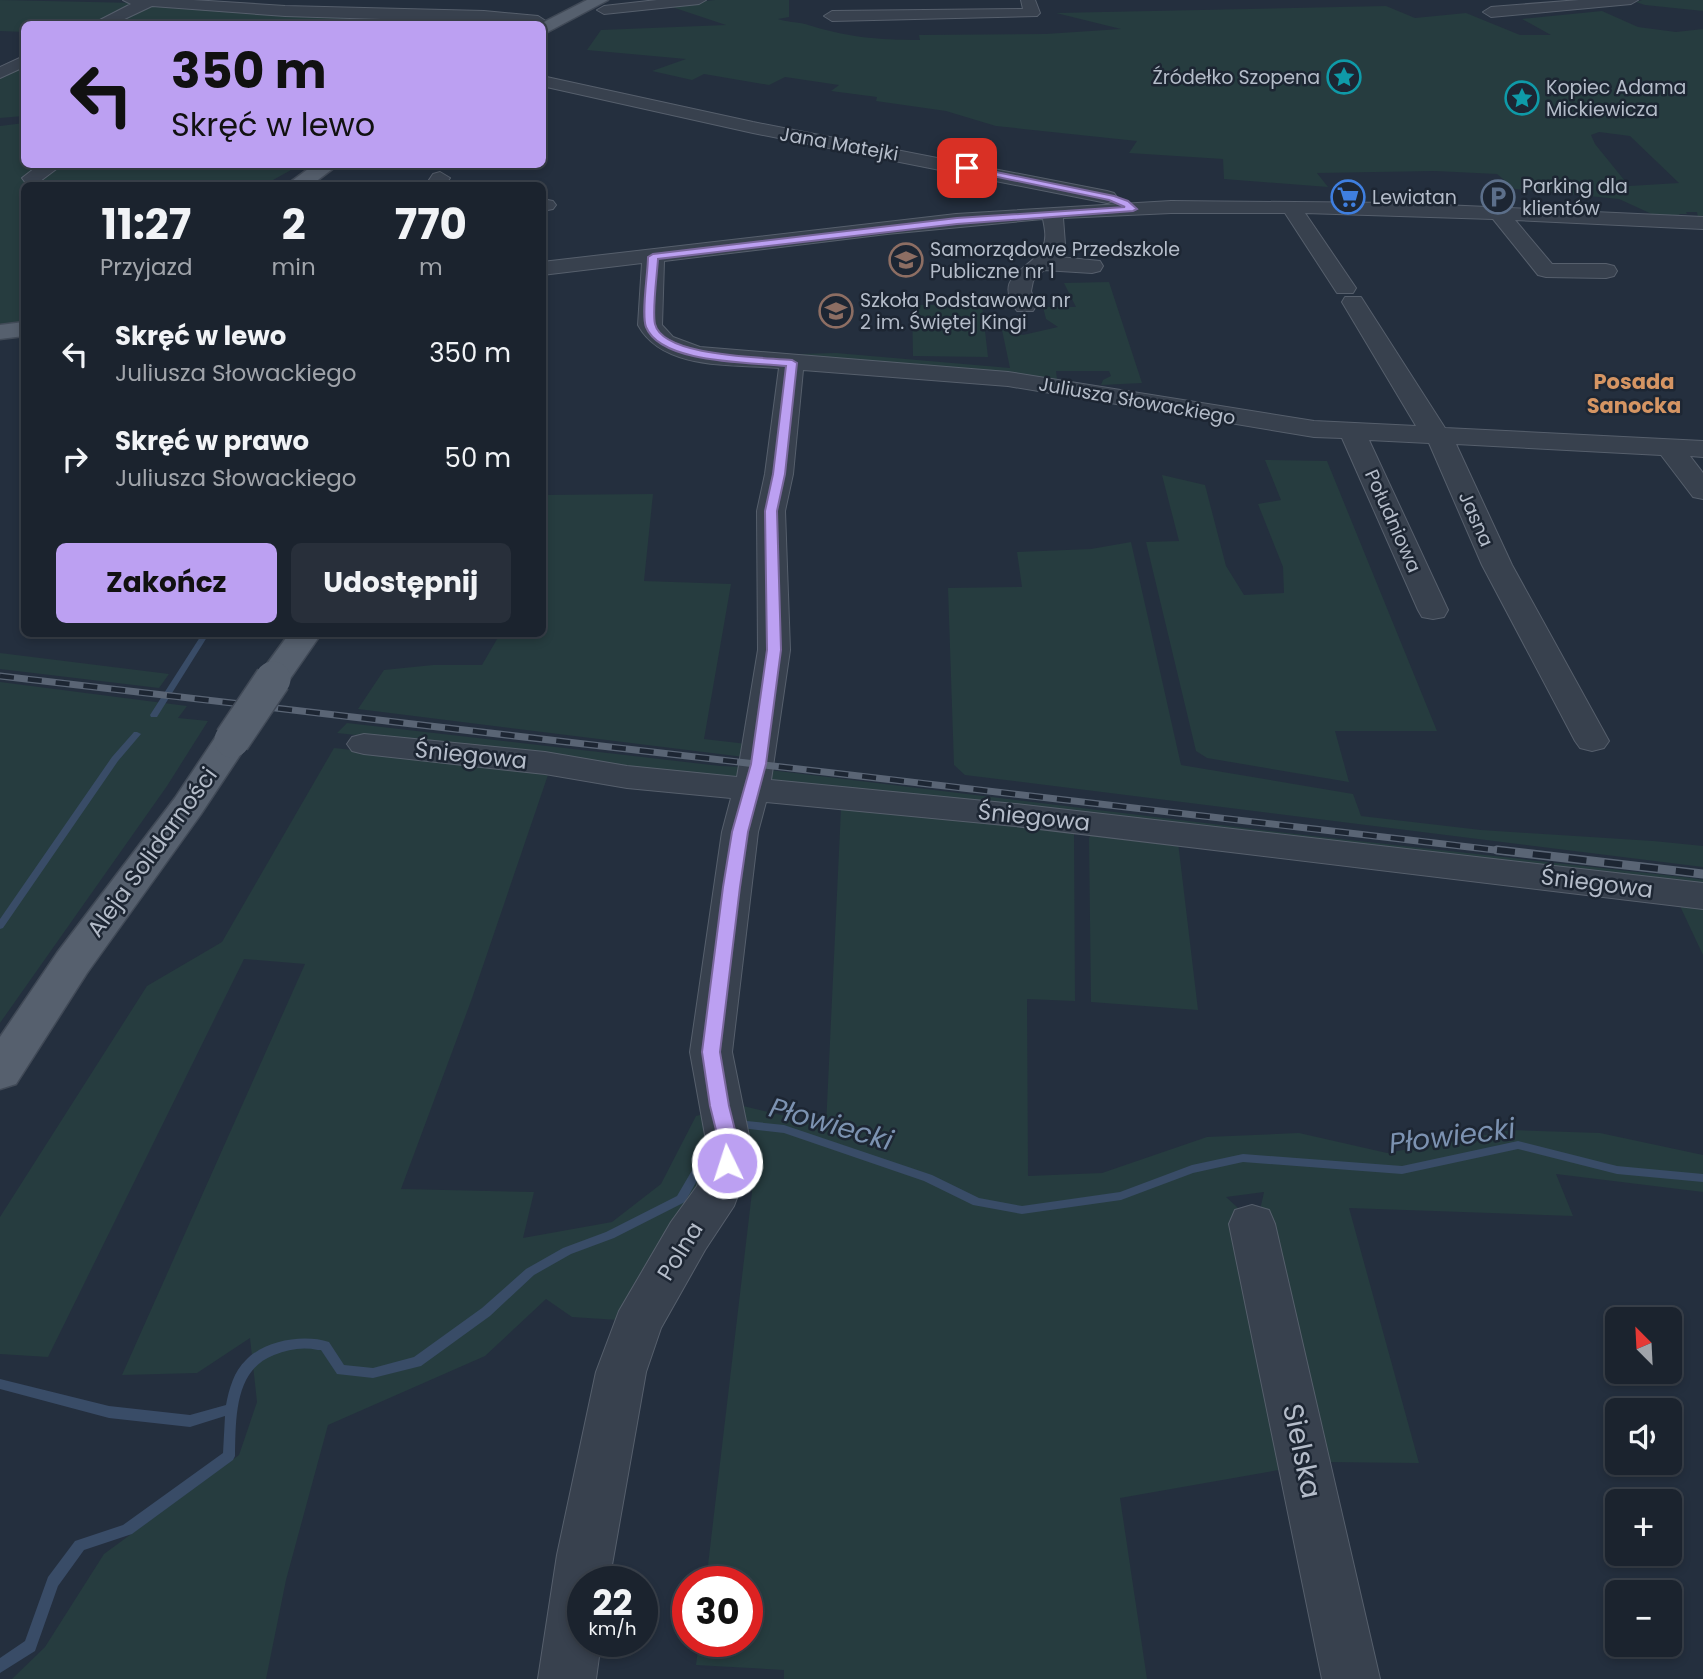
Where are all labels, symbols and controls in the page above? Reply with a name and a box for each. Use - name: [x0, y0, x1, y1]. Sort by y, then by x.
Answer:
- text: 350 m: [171, 37, 327, 105]
- icon: left: [56, 49, 147, 140]
- place icon: Źródełko Szopena: [1325, 58, 1363, 96]
- place label: Źródełko Szopena: [1152, 64, 1320, 91]
- place label: Kopiec Adama Mickiewicza: [1546, 74, 1686, 123]
- place icon: Kopiec Adama Mickiewicza: [1503, 79, 1541, 117]
- text: Skręć w lewo: [171, 102, 375, 147]
- street label: Jana Matejki: [778, 120, 900, 168]
- pin: [937, 138, 997, 198]
- icon: arrive: [948, 149, 986, 187]
- place label: Parking dla klientów: [1522, 173, 1628, 222]
- supermarket icon: Lewiatan: [1329, 178, 1367, 216]
- parking icon: Parking dla klientów: [1479, 178, 1517, 216]
- place label: Lewiatan: [1372, 184, 1457, 211]
- text: 11:27: [101, 195, 191, 254]
- text: 2: [282, 195, 306, 254]
- text: 770: [395, 195, 467, 254]
- place label: Samorządowe Przedszkole Publiczne nr 1: [930, 236, 1180, 285]
- school or university icon: Samorządowe Przedszkole Publiczne nr 1: [887, 241, 925, 279]
- text: Przyjazd: [100, 251, 193, 283]
- text: min: [272, 251, 316, 283]
- text: m: [419, 251, 443, 283]
- place label: Szkoła Podstawowa nr 2 im. Świętej Kingi: [860, 287, 1071, 336]
- school or university icon: Szkoła Podstawowa nr 2 im. Świętej Kingi: [817, 292, 855, 330]
- text: Skręć w lewo: [115, 318, 286, 354]
- icon: left: [56, 335, 94, 373]
- text: 350 m: [429, 335, 511, 371]
- text: Juliusza Słowackiego: [115, 357, 357, 389]
- district label: Posada Sanocka: [1587, 367, 1681, 420]
- street label: Juliusza Słowackiego: [1036, 370, 1238, 432]
- text: Skręć w prawo: [115, 423, 309, 459]
- icon: right: [56, 440, 94, 478]
- text: 50 m: [445, 440, 511, 476]
- text: Juliusza Słowackiego: [115, 462, 357, 494]
- street label: Południowa: [1358, 465, 1428, 577]
- street label: Jasna: [1452, 487, 1500, 551]
- button: Zakończ: [56, 543, 277, 623]
- button: Udostępnij: [291, 543, 511, 623]
- street label: Śniegowa: [413, 733, 529, 777]
- street label: Aleja Solidarności: [79, 760, 225, 944]
- street label: Śniegowa: [976, 795, 1092, 839]
- street label: Śniegowa: [1539, 860, 1655, 906]
- water label: Płowiecki: [765, 1088, 898, 1161]
- water label: Płowiecki: [1387, 1109, 1518, 1163]
- position arrow: [690, 1126, 764, 1200]
- street label: Polna: [649, 1215, 711, 1287]
- north arrow: [1605, 1307, 1682, 1384]
- map controls: [1605, 1307, 1682, 1657]
- button: sound: [1605, 1398, 1682, 1475]
- street label: Sielska: [1273, 1400, 1331, 1502]
- button: +: [1605, 1489, 1682, 1566]
- speed limit sign: 30: [672, 1566, 763, 1657]
- text: 22: [593, 1578, 632, 1627]
- button: −: [1605, 1580, 1682, 1657]
- text: km/h: [589, 1616, 636, 1641]

